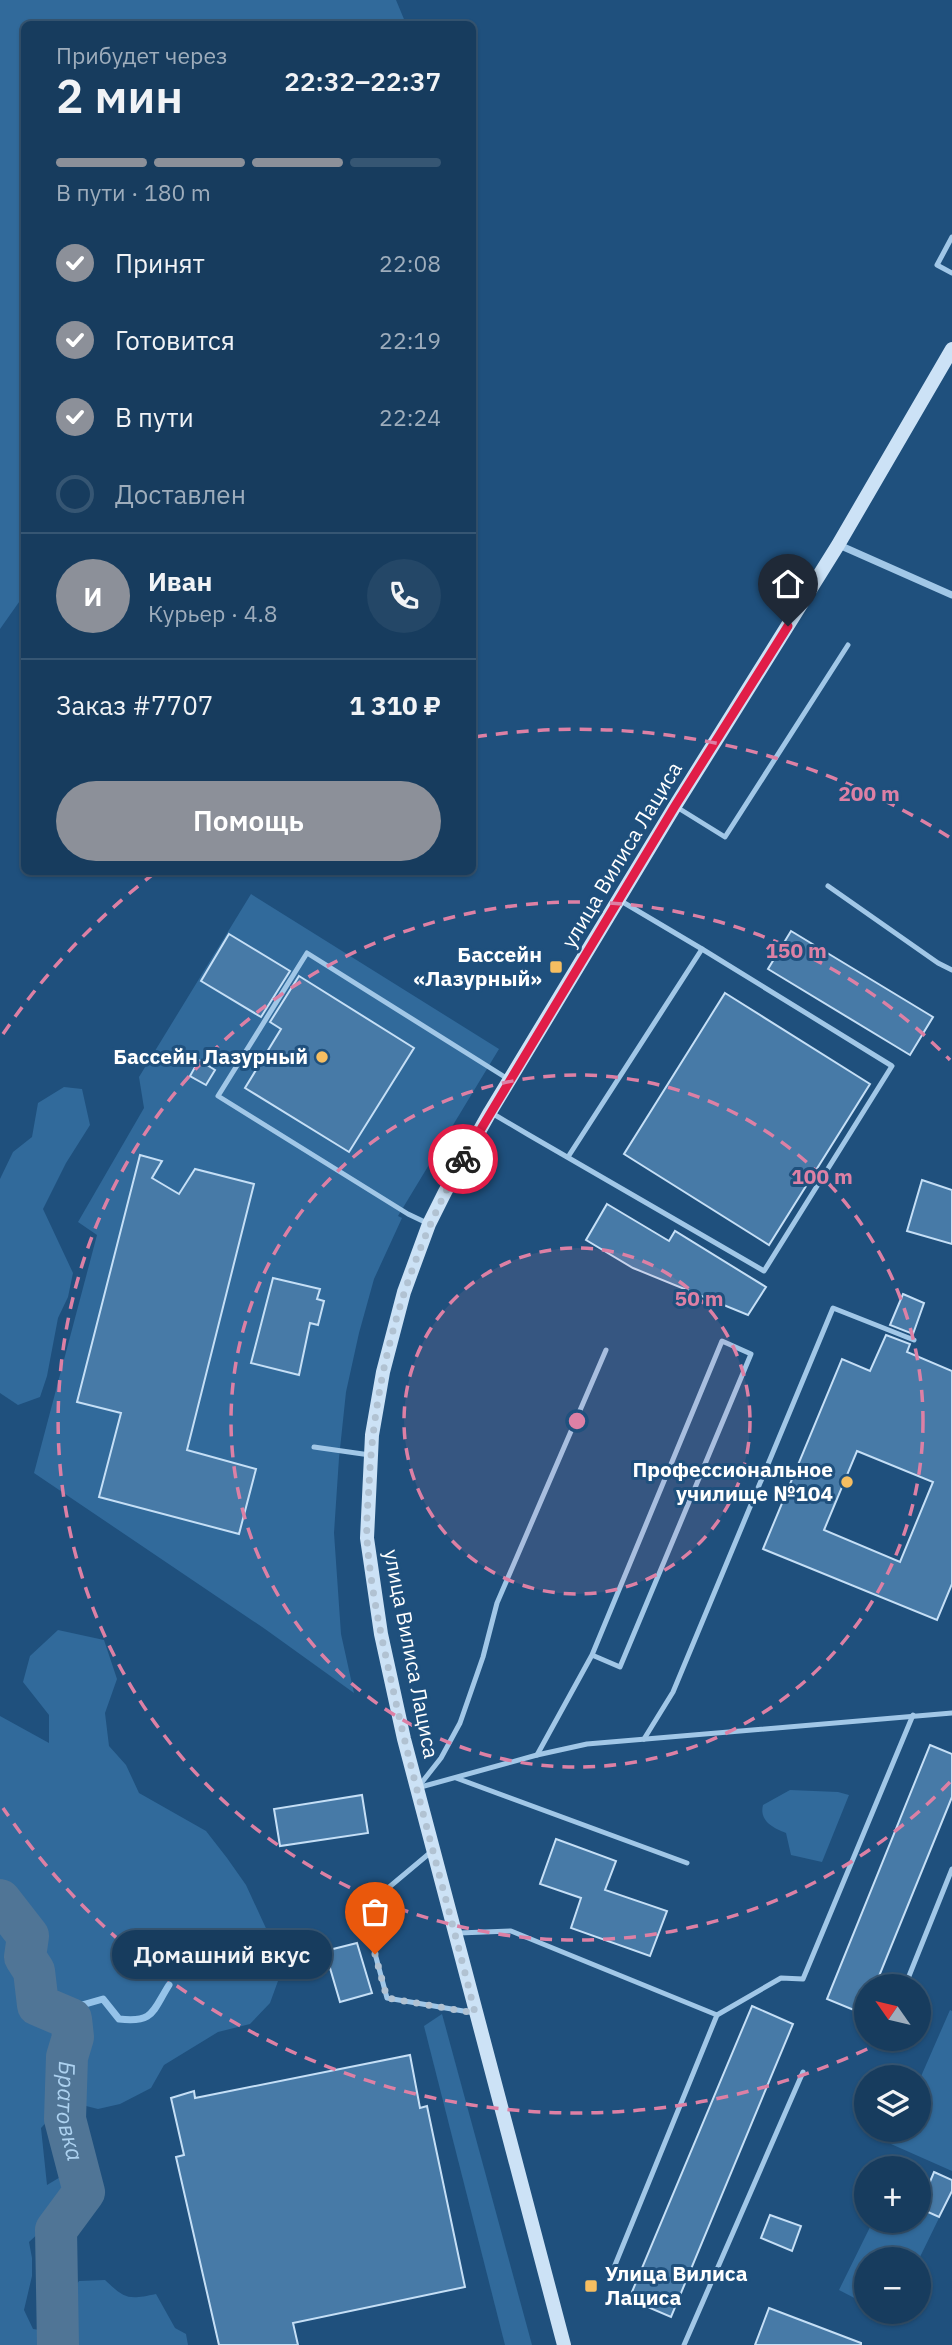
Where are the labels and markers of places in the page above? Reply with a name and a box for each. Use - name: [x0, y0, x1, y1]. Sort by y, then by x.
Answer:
- pin: [758, 554, 818, 626]
- place label: Бассейн «Лазурный»: [413, 940, 542, 992]
- marker: Бассейн «Лазурный»: [548, 959, 564, 975]
- place label: Бассейн Лазурный: [113, 1042, 308, 1070]
- marker: Бассейн Лазурный: [314, 1049, 330, 1065]
- centre of rings: [565, 1409, 589, 1433]
- place label: Профессиональное училище №104: [632, 1455, 833, 1507]
- marker: Профессиональное училище №104: [839, 1474, 855, 1490]
- pin: [345, 1882, 405, 1954]
- callout: Домашний вкус: [112, 1930, 333, 1979]
- place label: Улица Вилиса Лациса: [605, 2259, 748, 2311]
- marker: Улица Вилиса Лациса: [583, 2278, 599, 2294]

